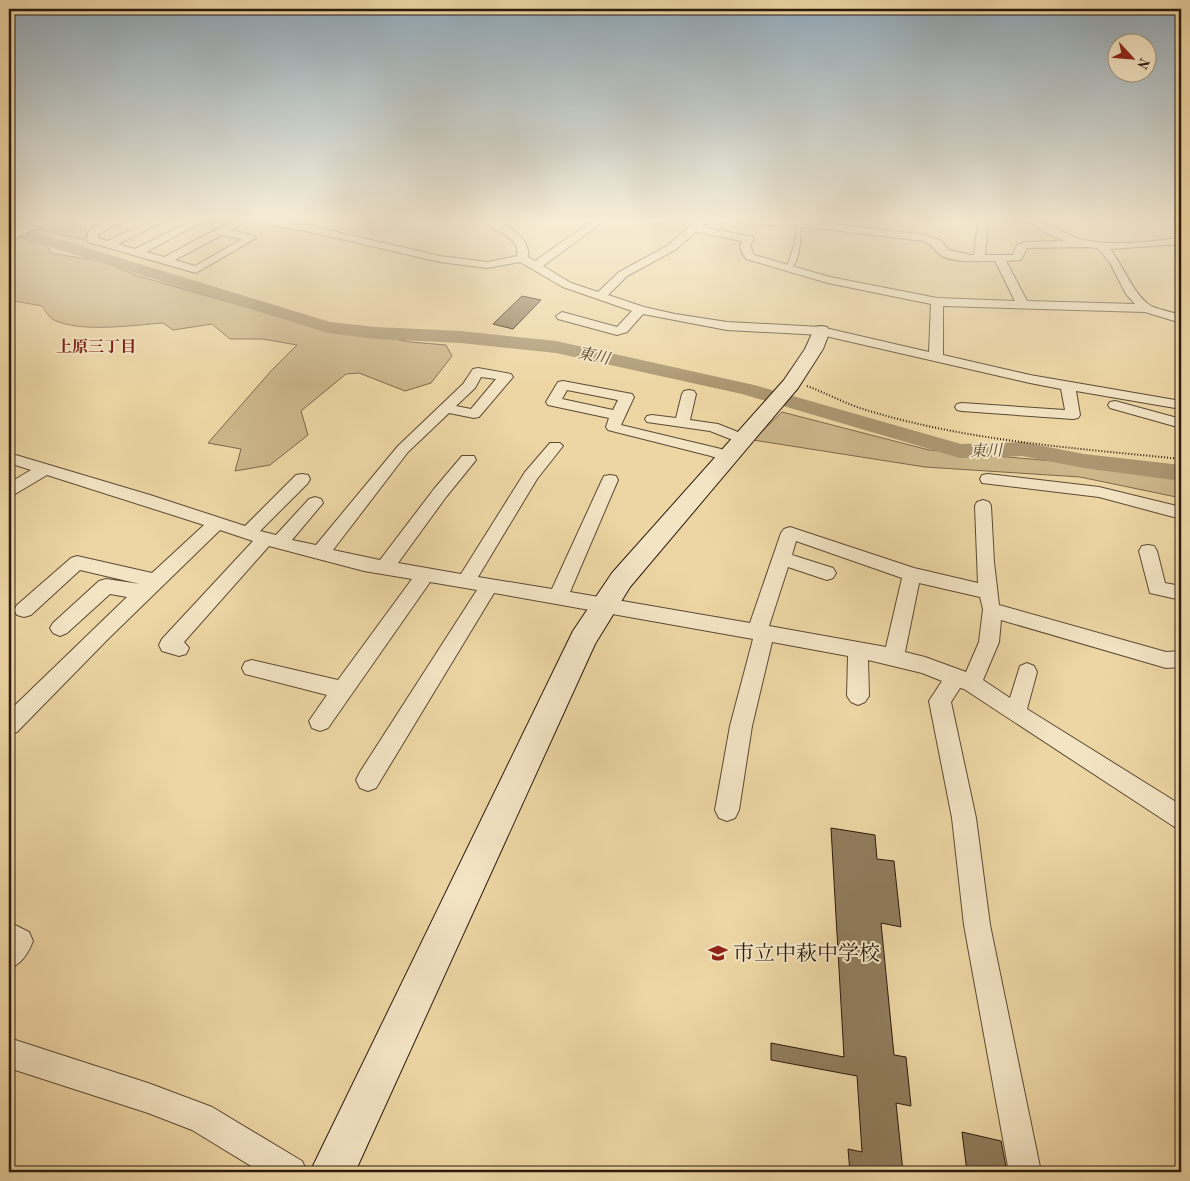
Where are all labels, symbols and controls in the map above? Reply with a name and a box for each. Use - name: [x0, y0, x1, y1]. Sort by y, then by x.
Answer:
- north arrow: [1108, 32, 1158, 82]
- text: N: [1134, 55, 1151, 71]
- district label: 上原三丁目: [56, 338, 136, 356]
- water label: 東川: [576, 344, 613, 369]
- water label: 東川: [970, 441, 1004, 461]
- school or university icon: 市立中萩中学校: [707, 942, 729, 964]
- place label: 市立中萩中学校: [733, 942, 880, 965]

